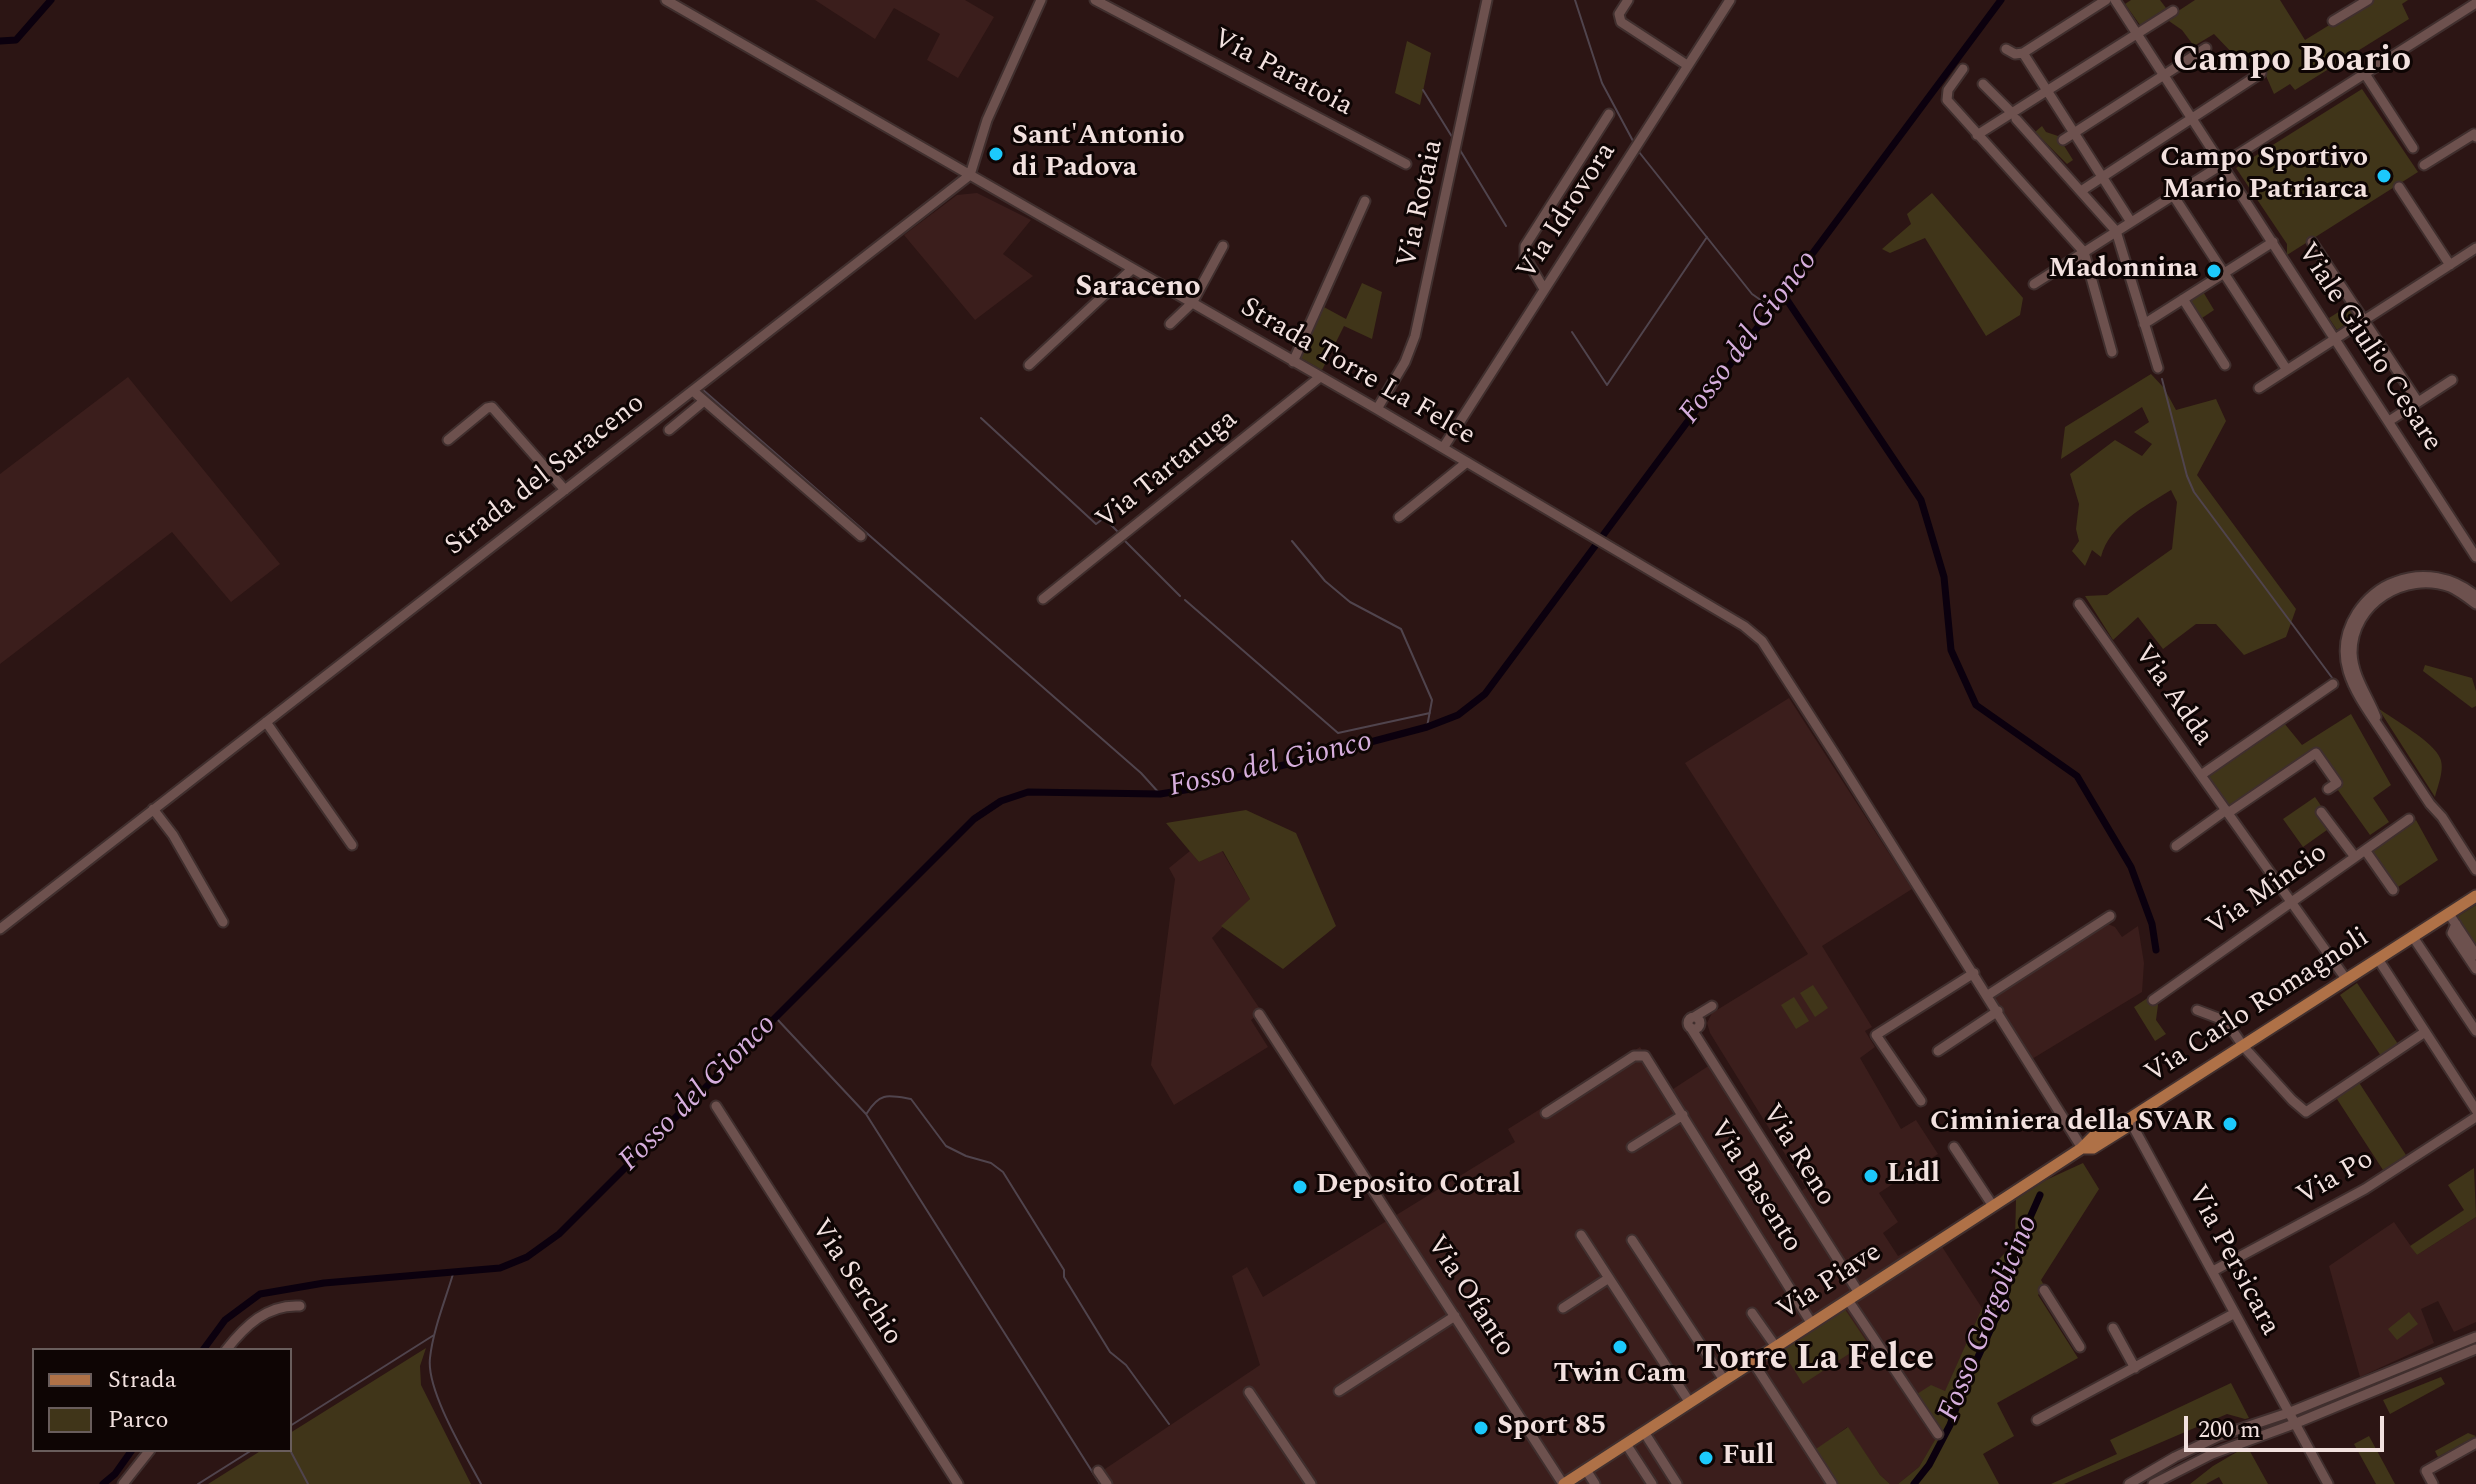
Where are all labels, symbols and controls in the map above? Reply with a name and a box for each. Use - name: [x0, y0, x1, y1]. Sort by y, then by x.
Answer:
- street label: Via Paratoia: [1206, 23, 1358, 125]
- district label: Campo Boario: [2173, 41, 2411, 85]
- place label: Sant'Antonio di Padova: [1012, 121, 1185, 187]
- street label: Via Rotaia: [1392, 137, 1452, 271]
- street label: Via Idrovora: [1511, 137, 1625, 287]
- place label: Campo Sportivo Mario Patriarca: [2160, 143, 2368, 209]
- marker: Sant'Antonio di Padova: [987, 145, 1005, 163]
- marker: Campo Sportivo Mario Patriarca: [2375, 167, 2393, 185]
- street label: Viale Giulio Cesare: [2288, 238, 2448, 458]
- water label: Fosso del Gionco: [1673, 244, 1827, 432]
- place label: Madonnina: [2049, 254, 2198, 288]
- marker: Madonnina: [2205, 262, 2223, 280]
- district label: Saraceno: [1075, 271, 1201, 307]
- street label: Strada Torre La Felce: [1234, 292, 1480, 454]
- street label: Strada del Saraceno: [440, 388, 652, 564]
- street label: Via Tartaruga: [1091, 404, 1245, 538]
- street label: Via Adda: [2125, 639, 2219, 753]
- water label: Fosso del Gionco: [1166, 725, 1376, 807]
- street label: Via Mincio: [2201, 837, 2335, 945]
- street label: Via Carlo Romagnoli: [2140, 922, 2376, 1092]
- water label: Fosso del Gionco: [613, 1008, 785, 1180]
- street label: Via Reno: [1753, 1099, 1841, 1213]
- place label: Ciminiera della SVAR: [1930, 1107, 2214, 1141]
- street label: Via Basento: [1700, 1115, 1808, 1259]
- marker: Ciminiera della SVAR: [2221, 1115, 2239, 1133]
- street label: Via Po: [2292, 1144, 2380, 1214]
- place label: Lidl: [1887, 1159, 1940, 1193]
- marker: Lidl: [1862, 1167, 1880, 1185]
- place label: Deposito Cotral: [1316, 1170, 1521, 1204]
- marker: Deposito Cotral: [1291, 1178, 1309, 1196]
- street label: Via Persicara: [2178, 1180, 2286, 1342]
- water label: Fosso Gorgolicino: [1932, 1211, 2048, 1427]
- street label: Via Serchio: [802, 1214, 908, 1352]
- street label: Via Ofanto: [1417, 1230, 1521, 1364]
- street label: Via Piave: [1772, 1237, 1888, 1329]
- marker: Twin Cam: [1611, 1338, 1629, 1356]
- district label: Torre La Felce: [1696, 1339, 1934, 1383]
- legend: [32, 1348, 292, 1452]
- place label: Twin Cam: [1553, 1359, 1687, 1393]
- text: Strada: [108, 1362, 176, 1398]
- scale bar: [2188, 1400, 2388, 1450]
- text: Parco: [108, 1402, 169, 1438]
- place label: Sport 85: [1497, 1411, 1606, 1445]
- text: 200 m: [2198, 1412, 2261, 1448]
- marker: Sport 85: [1472, 1419, 1490, 1437]
- place label: Full: [1722, 1441, 1774, 1475]
- marker: Full: [1697, 1449, 1715, 1467]

